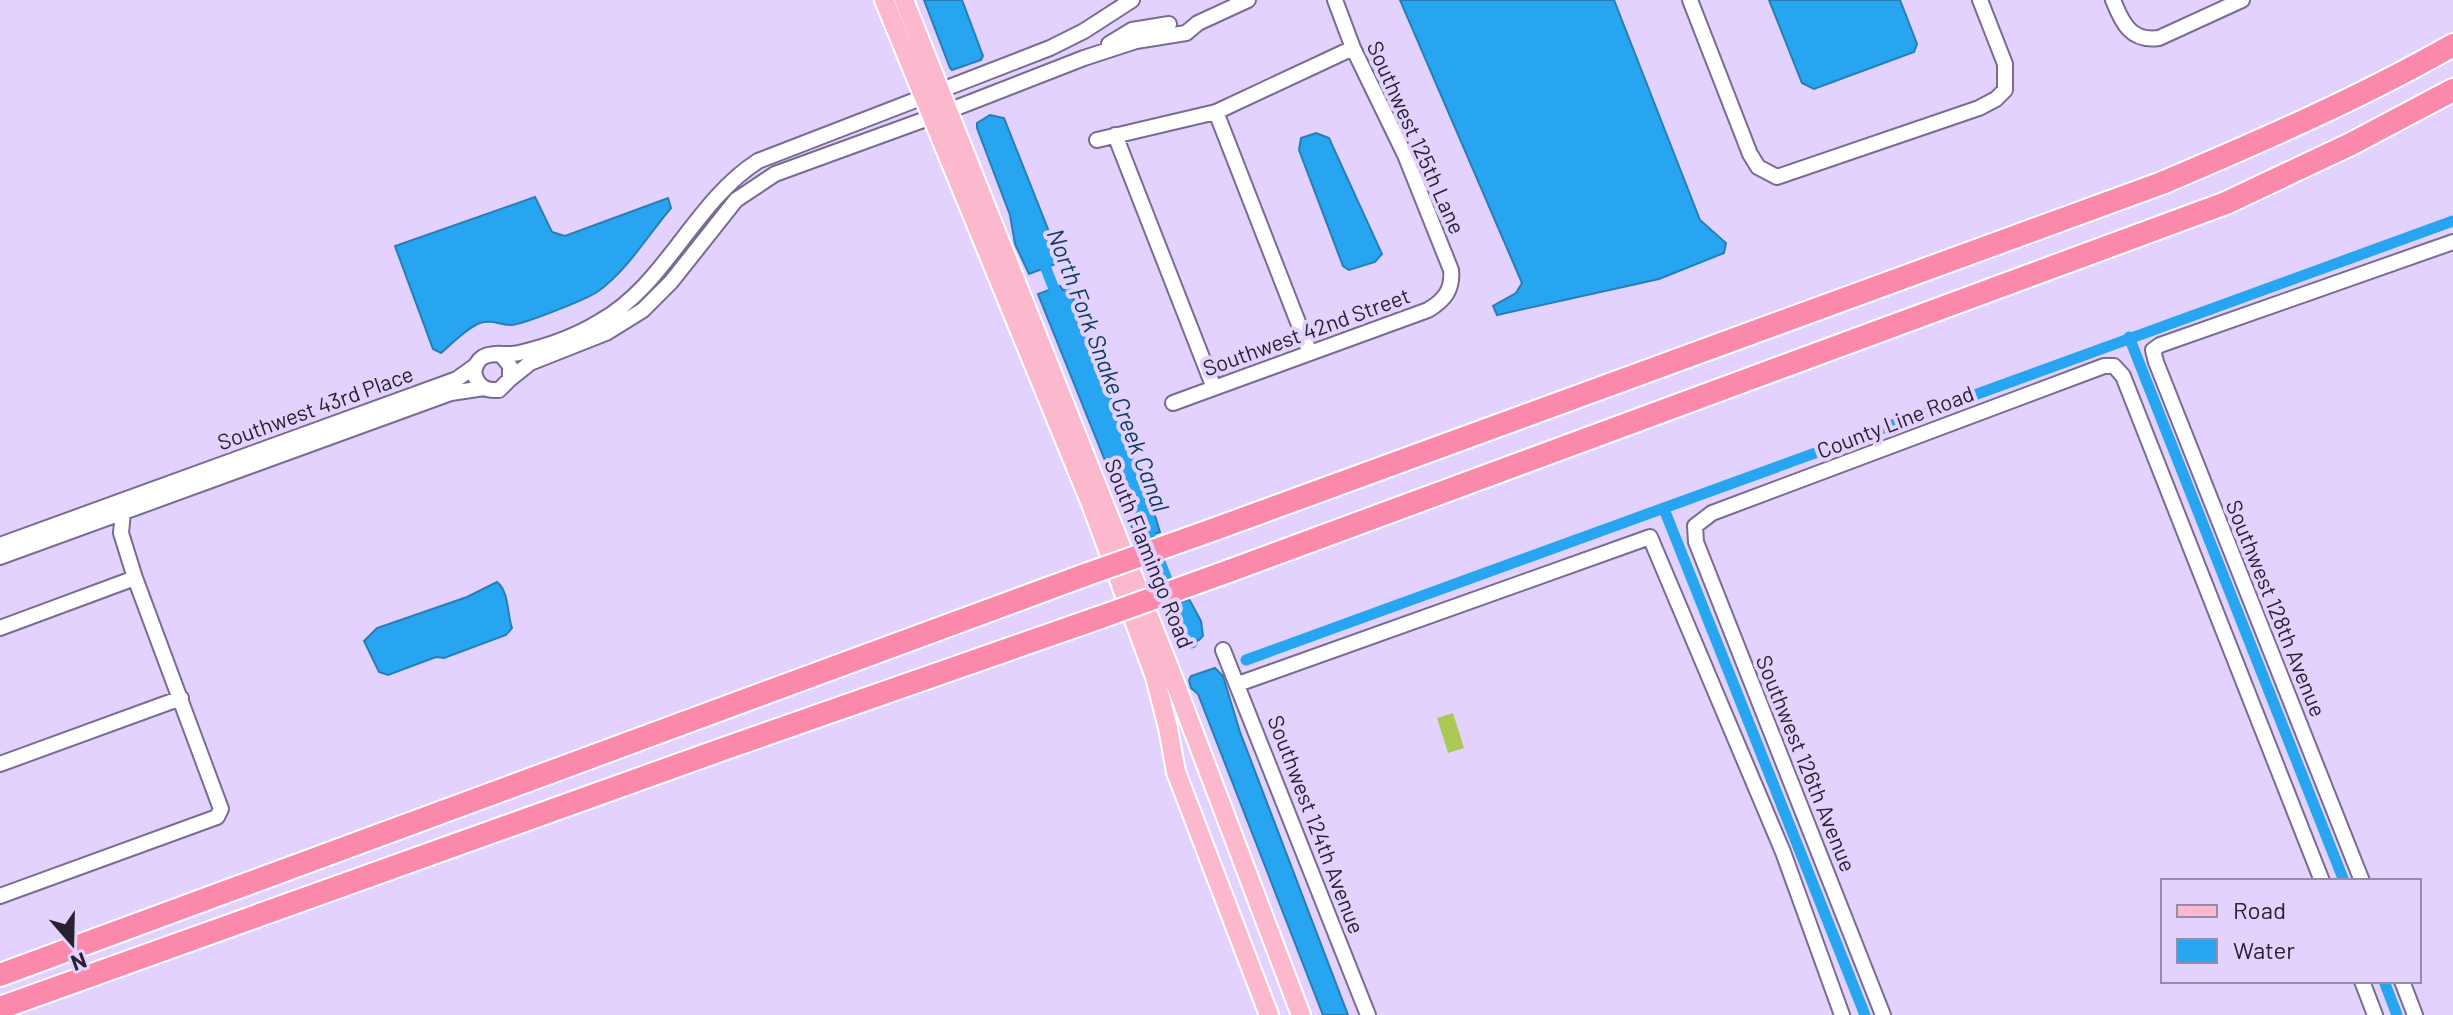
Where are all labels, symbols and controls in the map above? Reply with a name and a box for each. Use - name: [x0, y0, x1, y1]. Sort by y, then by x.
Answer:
- street label: Southwest 125th Lane: [1363, 36, 1471, 238]
- water label: North Fork Snake Creek Canal: [1042, 224, 1177, 516]
- street label: Southwest 42nd Street: [1199, 281, 1413, 381]
- street label: Southwest 43rd Place: [214, 359, 416, 455]
- street label: County Line Road: [1813, 379, 1977, 463]
- street label: South Flamingo Road: [1100, 454, 1200, 652]
- street label: Southwest 128th Avenue: [2222, 496, 2332, 720]
- street label: Southwest 126th Avenue: [1752, 651, 1862, 875]
- street label: Southwest 124th Avenue: [1263, 711, 1371, 937]
- legend: [2161, 879, 2421, 983]
- text: Road: [2233, 895, 2286, 924]
- north arrow: [32, 903, 112, 983]
- text: Water: [2233, 935, 2295, 964]
- text: N: [68, 948, 91, 977]

